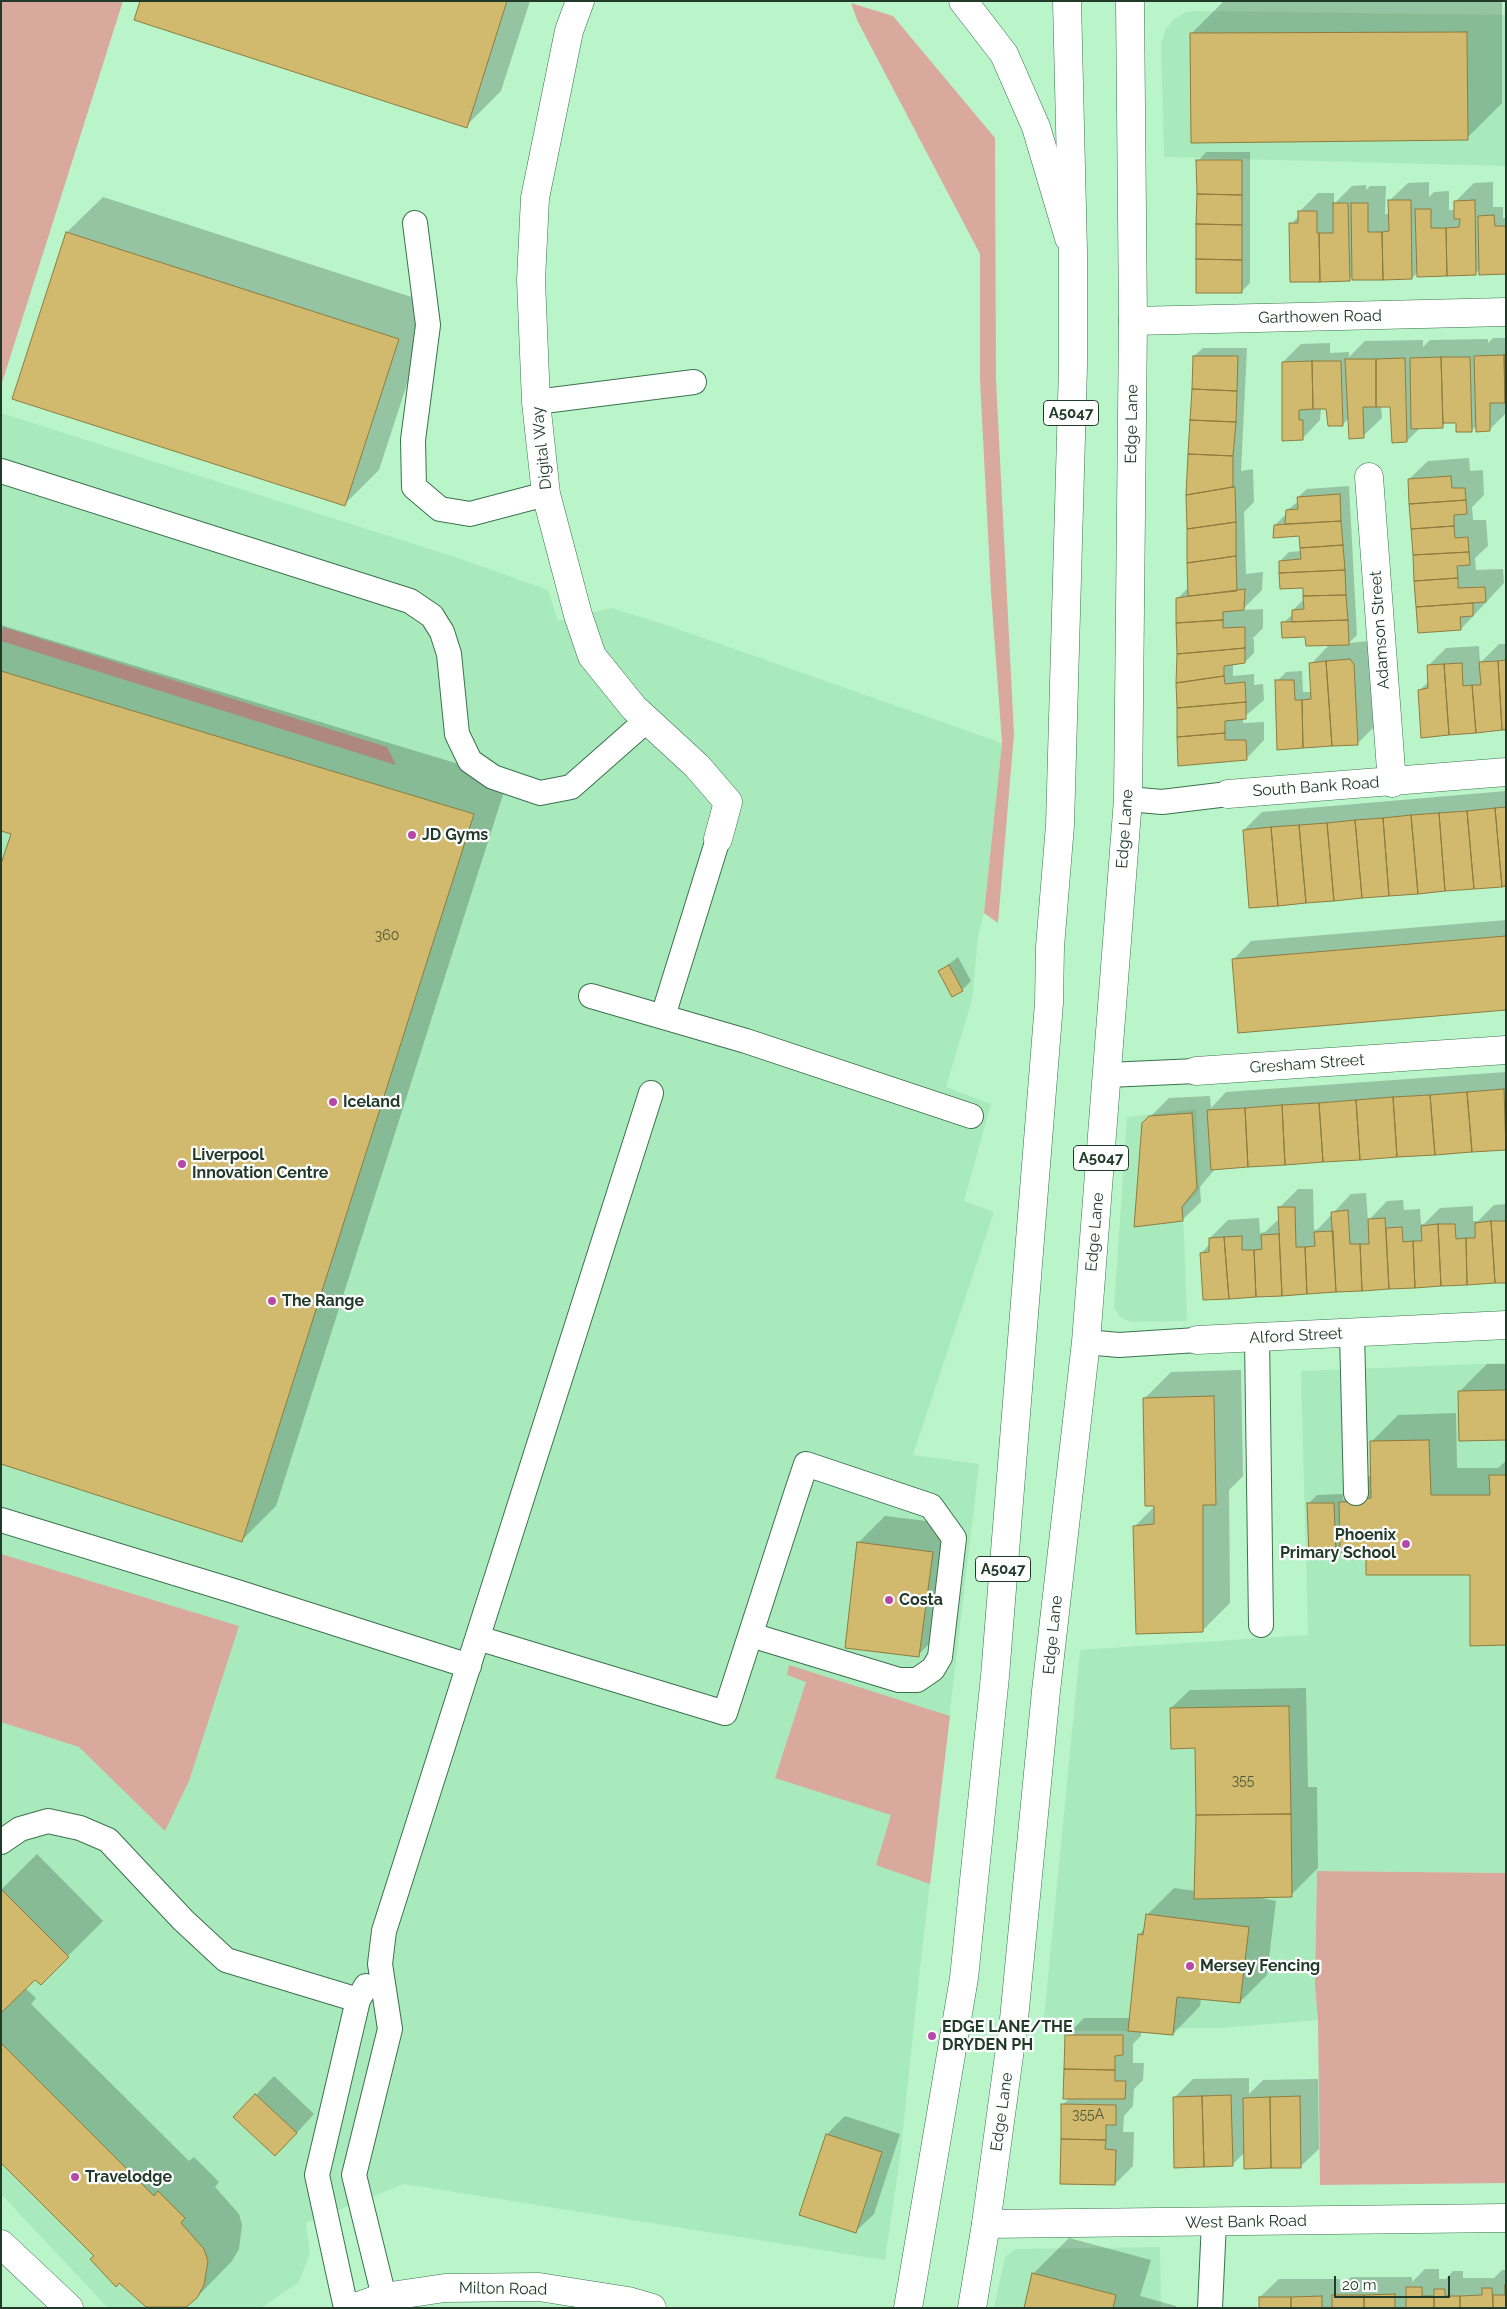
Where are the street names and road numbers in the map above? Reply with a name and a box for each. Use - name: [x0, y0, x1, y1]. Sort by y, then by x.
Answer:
- street label: Garthowen Road: [1258, 306, 1382, 328]
- street label: Edge Lane: [1122, 384, 1142, 464]
- road number: A5047: [1044, 400, 1098, 426]
- street label: Digital Way: [528, 405, 556, 491]
- street label: Adamson Street: [1366, 570, 1394, 690]
- street label: South Bank Road: [1252, 773, 1380, 801]
- street label: Edge Lane: [1113, 789, 1137, 869]
- street label: Gresham Street: [1249, 1050, 1365, 1078]
- road number: A5047: [1074, 1146, 1128, 1170]
- street label: Edge Lane: [1082, 1192, 1108, 1272]
- street label: Alford Street: [1249, 1324, 1343, 1348]
- road number: A5047: [976, 1556, 1030, 1582]
- street label: Edge Lane: [1039, 1594, 1067, 1676]
- street label: Edge Lane: [987, 2071, 1017, 2153]
- street label: West Bank Road: [1185, 2211, 1307, 2233]
- street label: Milton Road: [459, 2279, 547, 2299]

